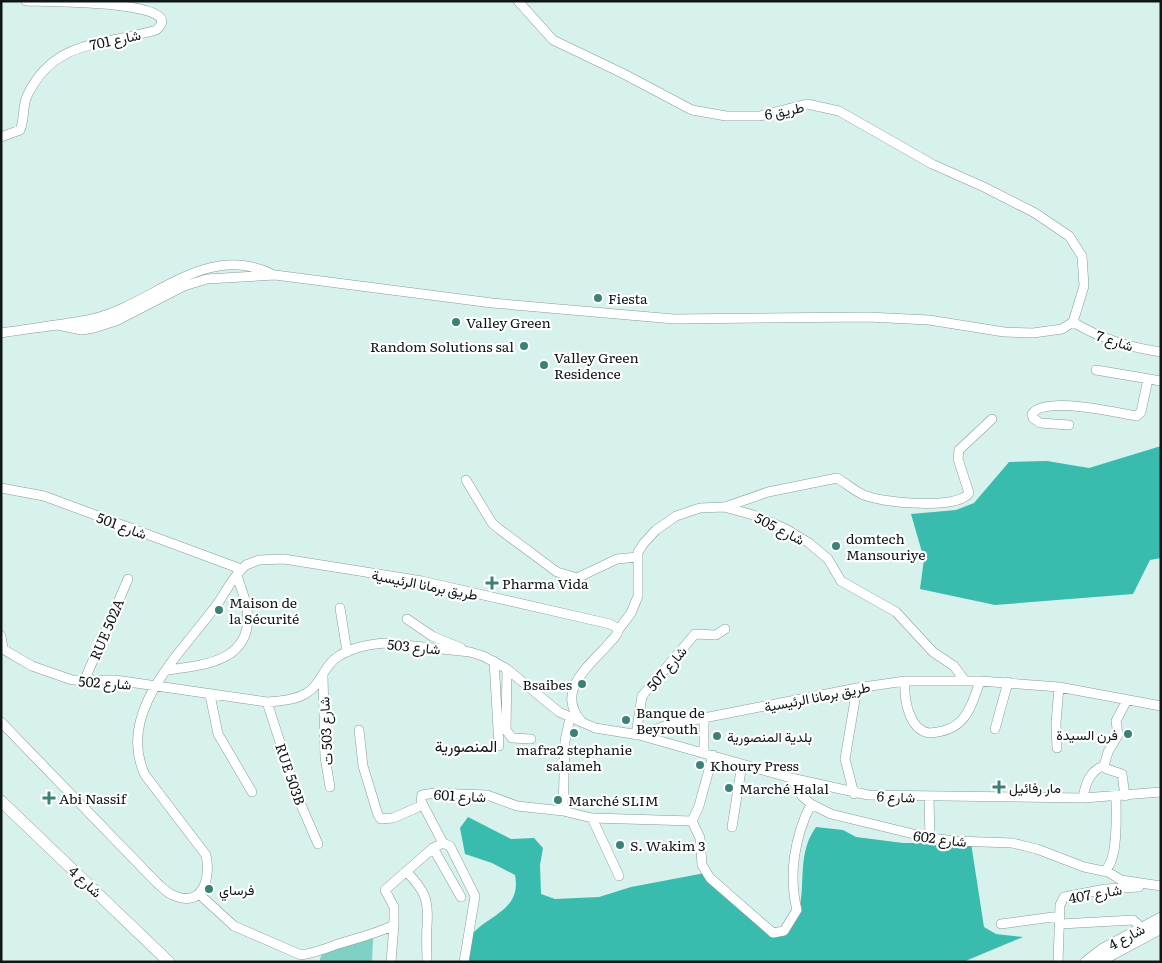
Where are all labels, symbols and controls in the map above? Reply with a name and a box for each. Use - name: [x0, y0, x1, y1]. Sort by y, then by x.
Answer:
- street label: شارع 701: [88, 24, 143, 56]
- street label: طريق 6: [762, 96, 806, 124]
- place label: Fiesta: [608, 288, 648, 308]
- marker: Fiesta: [592, 292, 604, 304]
- place label: Valley Green: [466, 312, 551, 332]
- marker: Valley Green: [450, 316, 462, 328]
- street label: شارع 7: [1093, 325, 1136, 357]
- place label: Random Solutions sal: [370, 336, 514, 356]
- marker: Random Solutions sal: [518, 340, 530, 352]
- place label: Valley Green Residence: [554, 347, 639, 383]
- marker: Valley Green Residence: [538, 359, 550, 371]
- street label: شارع 501: [94, 507, 150, 545]
- street label: شارع 505: [751, 507, 808, 551]
- place label: domtech Mansouriye: [846, 528, 925, 564]
- marker: domtech Mansouriye: [830, 540, 842, 552]
- street label: طريق برمانا الرئيسية: [370, 564, 480, 604]
- place label: Pharma Vida: [502, 573, 589, 593]
- marker: Pharma Vida: [486, 577, 498, 589]
- place label: Maison de la Sécurité: [229, 592, 299, 628]
- street label: RUE 502A: [84, 595, 128, 663]
- marker: Maison de la Sécurité: [213, 604, 225, 616]
- street label: شارع 503: [386, 633, 442, 661]
- street label: شارع 507: [641, 641, 692, 696]
- street label: شارع 502: [78, 670, 132, 696]
- place label: Bsaibes: [523, 674, 572, 694]
- street label: طريق برمانا الرئيسية: [762, 676, 872, 716]
- marker: Bsaibes: [576, 678, 588, 690]
- street label: شارع 503 ت: [313, 696, 339, 766]
- place label: Banque de Beyrouth: [636, 702, 705, 738]
- marker: Banque de Beyrouth: [620, 714, 632, 726]
- place label: فرن السيدة: [1056, 724, 1118, 744]
- place label: بلدية المنصورية: [727, 726, 812, 746]
- marker: mafra2 stephanie salameh: [568, 727, 580, 739]
- marker: فرن السيدة: [1122, 728, 1134, 740]
- marker: بلدية المنصورية: [711, 730, 723, 742]
- district label: المنصورية: [435, 733, 497, 757]
- place label: mafra2 stephanie salameh: [516, 739, 632, 775]
- street label: RUE 503B: [271, 740, 311, 808]
- place label: Khoury Press: [710, 755, 799, 775]
- marker: Khoury Press: [694, 759, 706, 771]
- place label: مار رفائيل: [1009, 777, 1061, 797]
- place label: Marché Halal: [739, 778, 829, 798]
- marker: مار رفائيل: [993, 781, 1005, 793]
- marker: Marché Halal: [723, 782, 735, 794]
- street label: شارع 601: [433, 784, 487, 808]
- street label: شارع 6: [876, 785, 916, 809]
- place label: Abi Nassif: [59, 788, 128, 808]
- place label: Marché SLIM: [568, 790, 659, 810]
- marker: Abi Nassif: [43, 792, 55, 804]
- marker: Marché SLIM: [552, 794, 564, 806]
- street label: شارع 602: [912, 825, 968, 853]
- place label: S. Wakim 3: [630, 835, 706, 855]
- marker: S. Wakim 3: [614, 839, 626, 851]
- street label: شارع 4: [64, 860, 107, 903]
- street label: شارع 407: [1067, 878, 1124, 909]
- place label: فرساي: [219, 879, 254, 902]
- marker: فرساي: [203, 883, 215, 895]
- street label: شارع 4: [1104, 918, 1149, 956]

